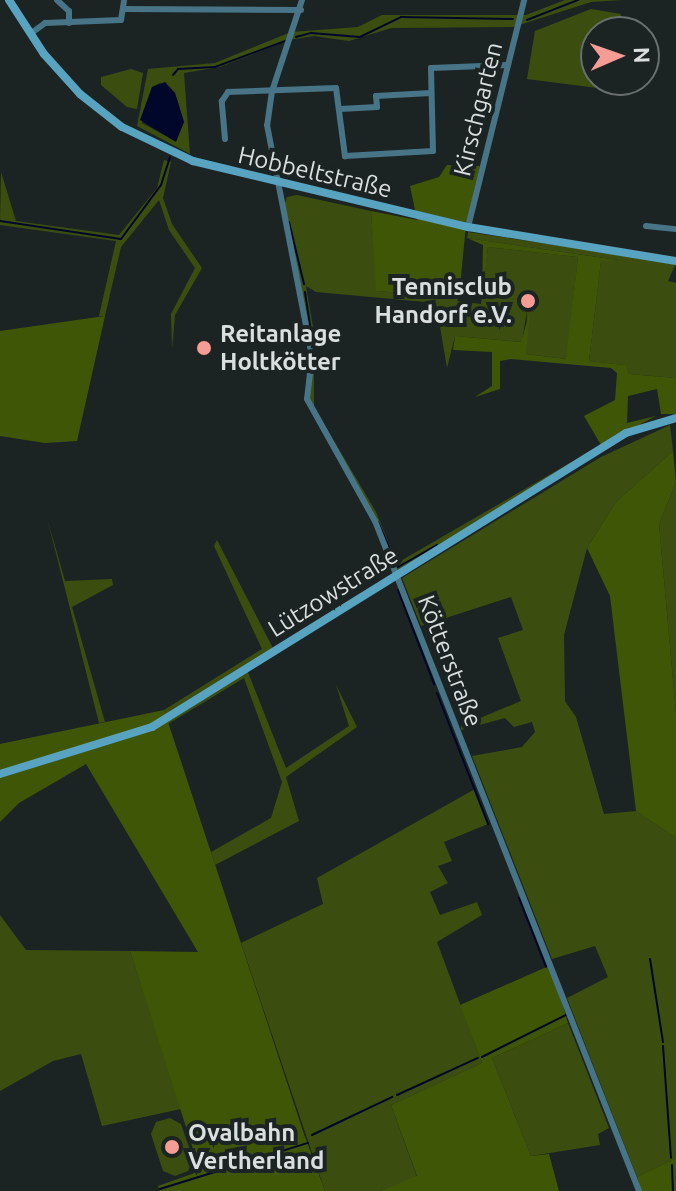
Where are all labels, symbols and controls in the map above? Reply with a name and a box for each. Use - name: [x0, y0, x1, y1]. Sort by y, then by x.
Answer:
- north arrow: [580, 16, 660, 96]
- street label: Kirschgarten: [447, 39, 509, 179]
- text: N: [630, 47, 655, 64]
- street label: Hobbeltstraße: [235, 140, 395, 204]
- place label: Tennisclub Handorf e.V.: [375, 273, 512, 329]
- marker: Tennisclub Handorf e.V.: [519, 292, 537, 310]
- place label: Reitanlage Holtkötter: [220, 320, 341, 376]
- marker: Reitanlage Holtkötter: [195, 339, 213, 357]
- street label: Lützowstraße: [263, 541, 403, 643]
- street label: Kötterstraße: [412, 591, 488, 731]
- place label: Ovalbahn Vertherland: [188, 1119, 324, 1175]
- marker: Ovalbahn Vertherland: [163, 1138, 181, 1156]

